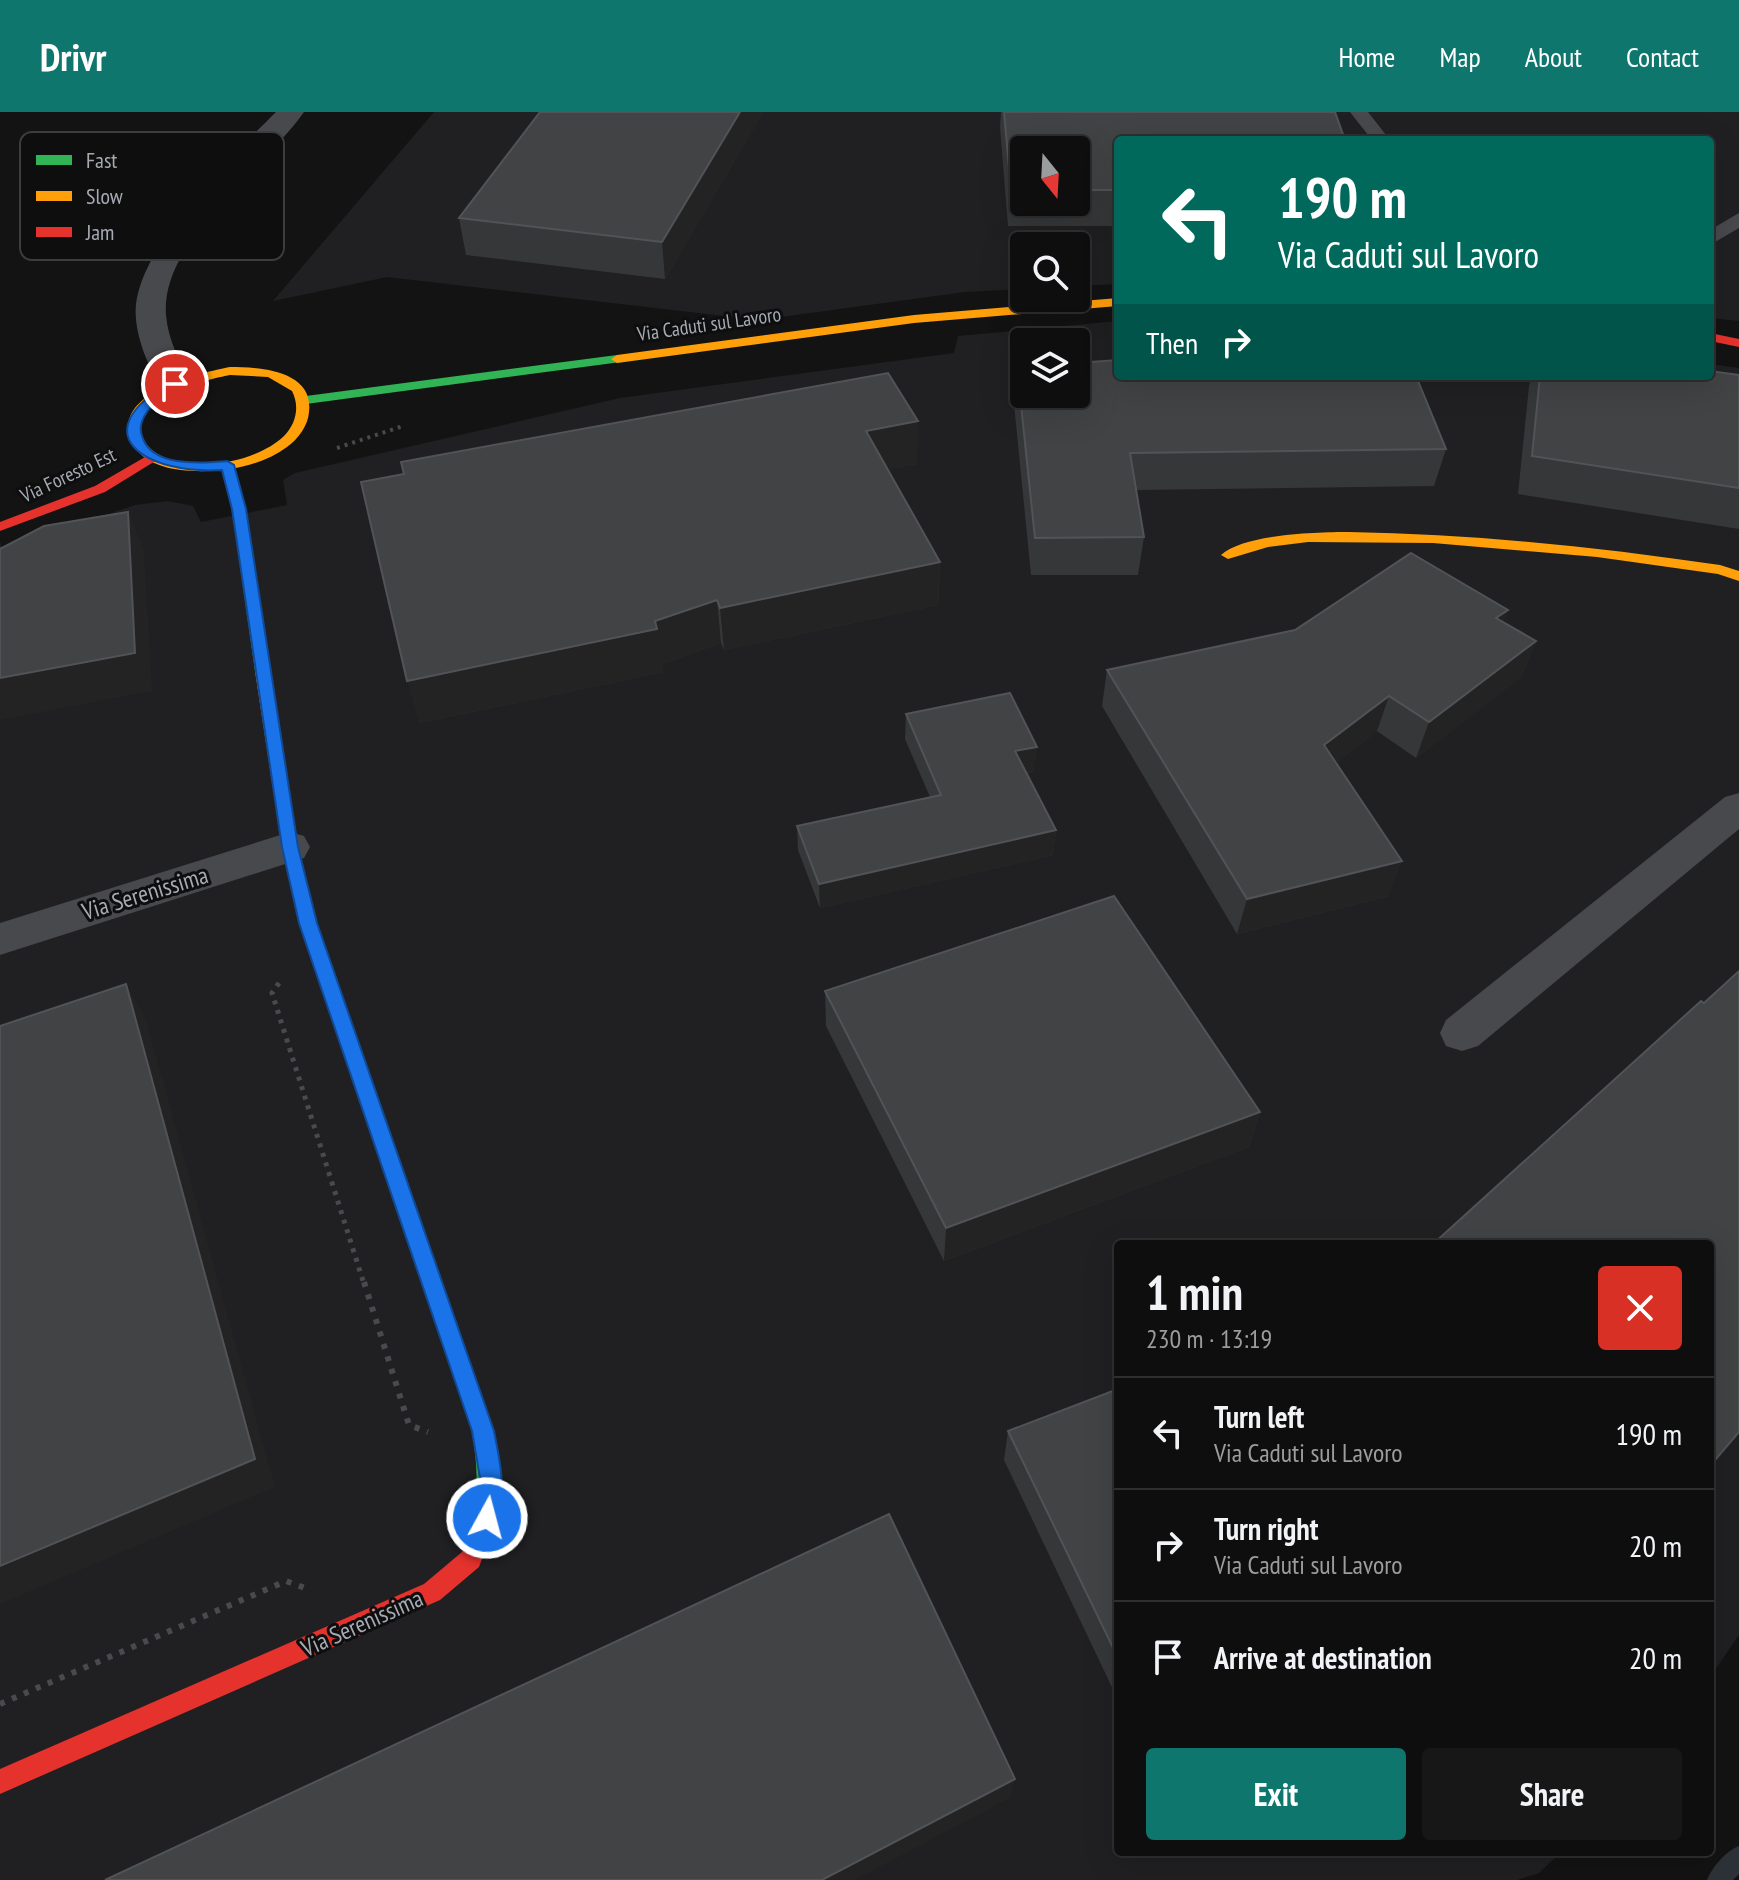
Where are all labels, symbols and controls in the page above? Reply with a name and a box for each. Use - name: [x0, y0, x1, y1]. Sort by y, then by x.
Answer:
- text: Drivr: [40, 32, 106, 81]
- text: Home: [1339, 38, 1395, 75]
- text: Map: [1439, 38, 1481, 75]
- text: About: [1525, 38, 1582, 75]
- text: Contact: [1626, 38, 1699, 75]
- legend: [20, 132, 284, 260]
- north arrow: [1010, 136, 1090, 216]
- map controls: [1010, 136, 1090, 408]
- text: Fast: [86, 146, 117, 174]
- text: 190 m: [1278, 161, 1407, 233]
- icon: left: [1146, 168, 1250, 272]
- text: Slow: [86, 182, 123, 210]
- text: Jam: [85, 218, 114, 246]
- text: Via Caduti sul Lavoro: [1278, 231, 1539, 278]
- button: search: [1010, 232, 1090, 312]
- street label: Via Caduti sul Lavoro: [634, 301, 783, 347]
- icon: right: [1214, 320, 1258, 364]
- text: Then: [1146, 323, 1198, 362]
- button: layers: [1010, 328, 1090, 408]
- pin: [141, 350, 209, 418]
- icon: arrive: [153, 362, 197, 406]
- street label: Via Foresto Est: [15, 441, 120, 509]
- street label: Via Serenissima: [77, 859, 212, 927]
- text: 1 min: [1146, 1261, 1243, 1323]
- button: close: [1598, 1266, 1682, 1350]
- text: 230 m · 13:19: [1146, 1322, 1272, 1355]
- text: Turn left: [1214, 1397, 1304, 1436]
- icon: left: [1146, 1411, 1190, 1455]
- text: 190 m: [1616, 1414, 1682, 1453]
- text: Via Caduti sul Lavoro: [1214, 1436, 1403, 1469]
- position arrow: [445, 1476, 529, 1560]
- text: Turn right: [1214, 1509, 1318, 1548]
- icon: right: [1146, 1523, 1190, 1567]
- text: 20 m: [1629, 1526, 1682, 1565]
- text: Via Caduti sul Lavoro: [1214, 1548, 1403, 1581]
- street label: Via Serenissima: [295, 1582, 428, 1664]
- icon: arrive: [1146, 1635, 1190, 1679]
- text: Arrive at destination: [1214, 1638, 1432, 1677]
- text: 20 m: [1629, 1638, 1682, 1677]
- button: Exit: [1146, 1748, 1406, 1840]
- button: Share: [1422, 1748, 1682, 1840]

